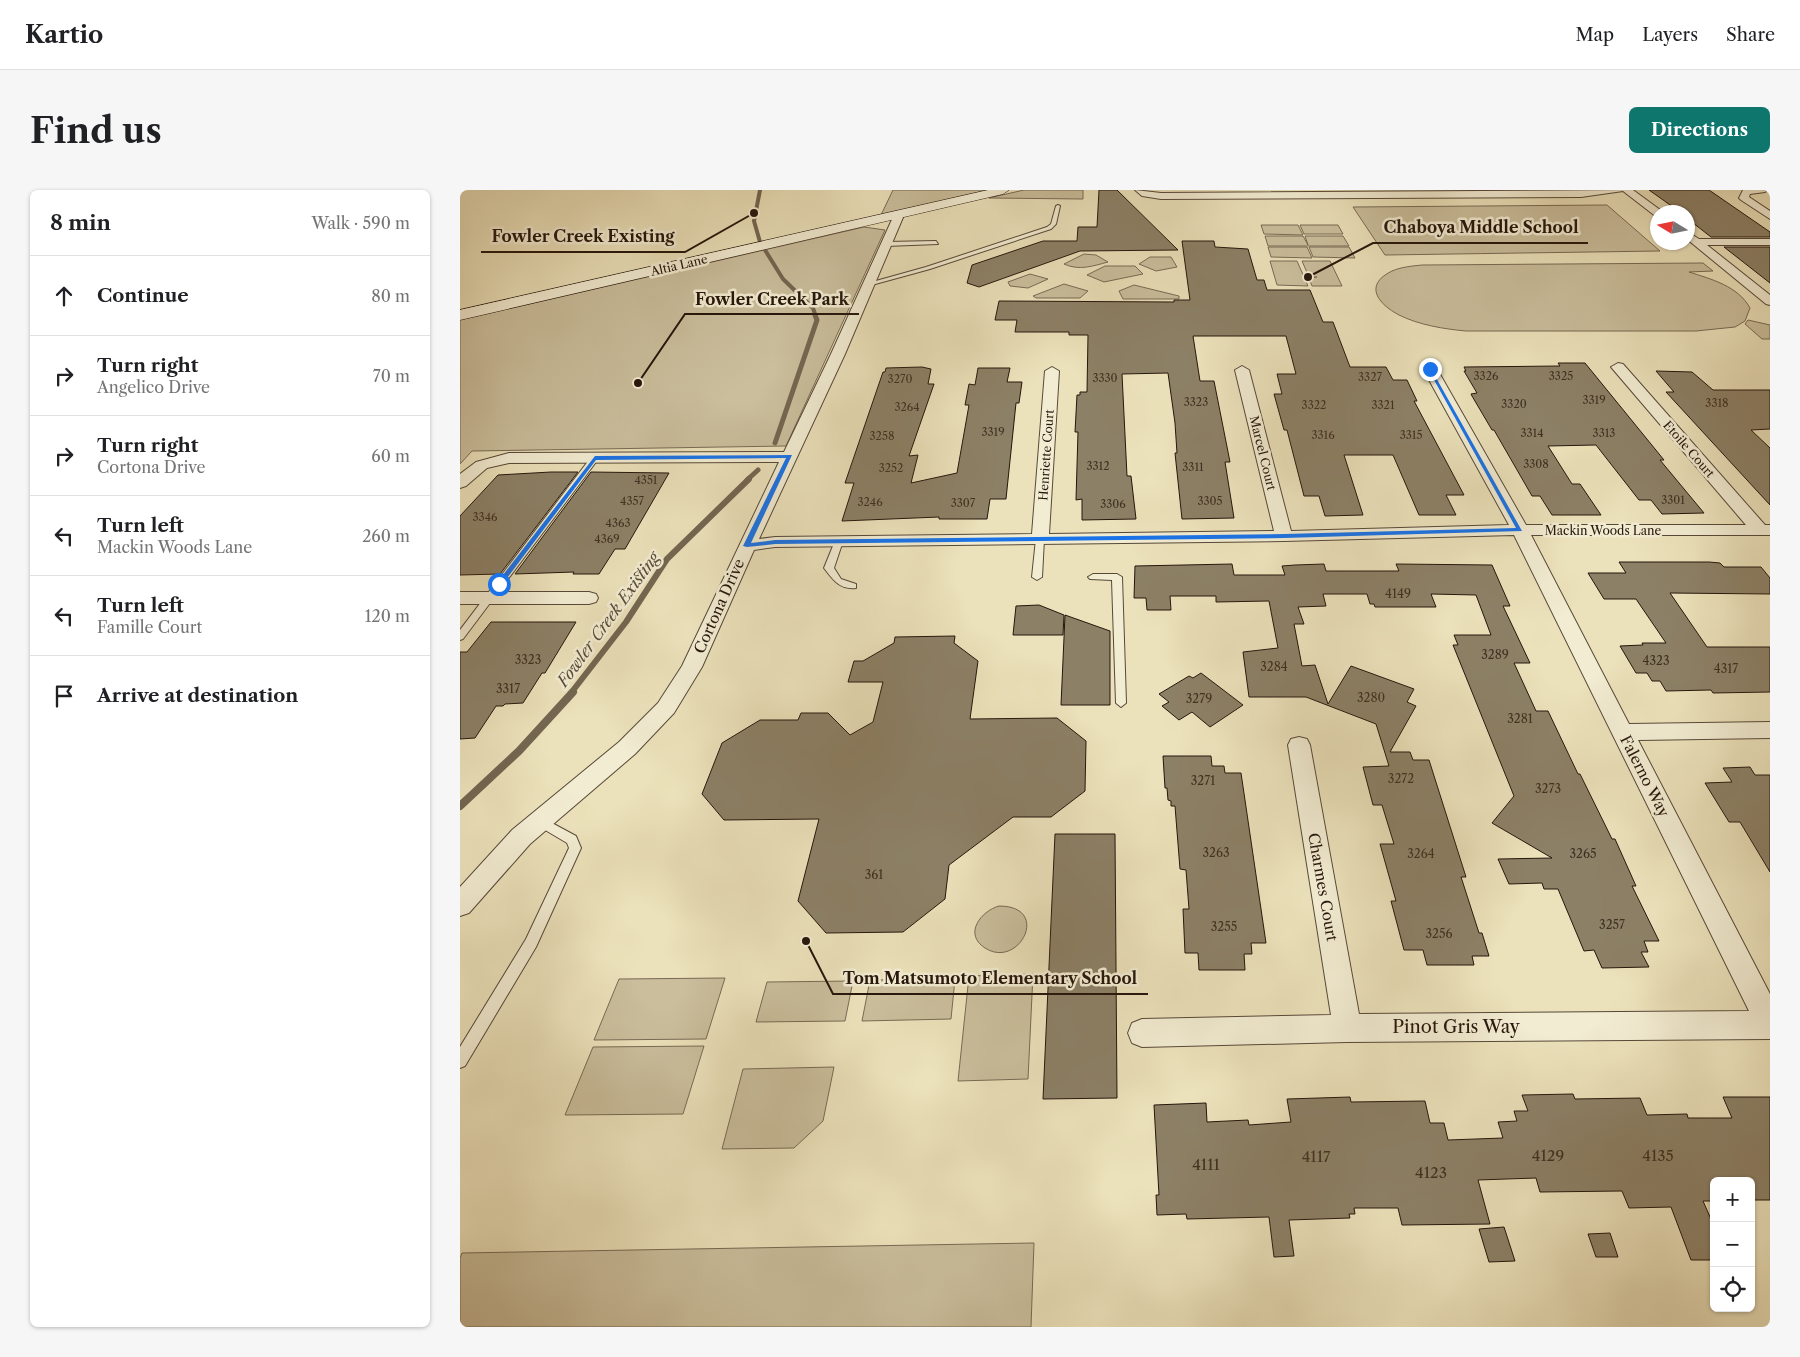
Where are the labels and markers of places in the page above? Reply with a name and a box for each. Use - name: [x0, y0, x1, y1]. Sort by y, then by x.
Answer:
- callout: Chaboya Middle School: [1373, 212, 1588, 243]
- callout: Fowler Creek Existing: [481, 221, 685, 252]
- callout: Fowler Creek Park: [685, 283, 859, 314]
- callout: Tom Matsumoto Elementary School: [833, 963, 1148, 994]

